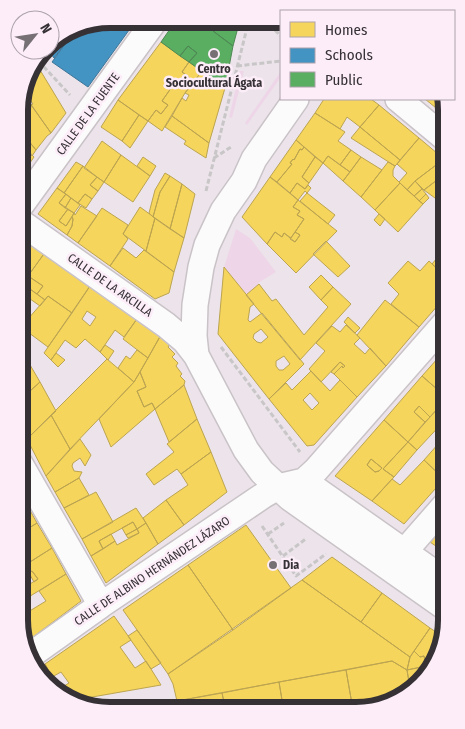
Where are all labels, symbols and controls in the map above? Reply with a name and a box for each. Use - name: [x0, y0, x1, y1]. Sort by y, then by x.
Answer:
- north arrow: [10, 10, 60, 60]
- legend: [280, 10, 455, 100]
- text: N: [36, 21, 55, 37]
- text: Homes: [325, 21, 367, 39]
- text: Schools: [325, 46, 373, 64]
- marker: Centro Sociocultural Ágata: [208, 48, 220, 60]
- place label: Centro Sociocultural Ágata: [166, 62, 262, 90]
- street label: CALLE DE LA FUENTE: [54, 70, 123, 158]
- text: Public: [325, 71, 363, 89]
- street label: CALLE DE LA ARCILLA: [65, 251, 156, 320]
- street label: CALLE DE ALBINO HERNÁNDEZ LÁZARO: [71, 513, 233, 628]
- place label: Dia: [283, 558, 299, 572]
- marker: Dia: [267, 559, 279, 571]

